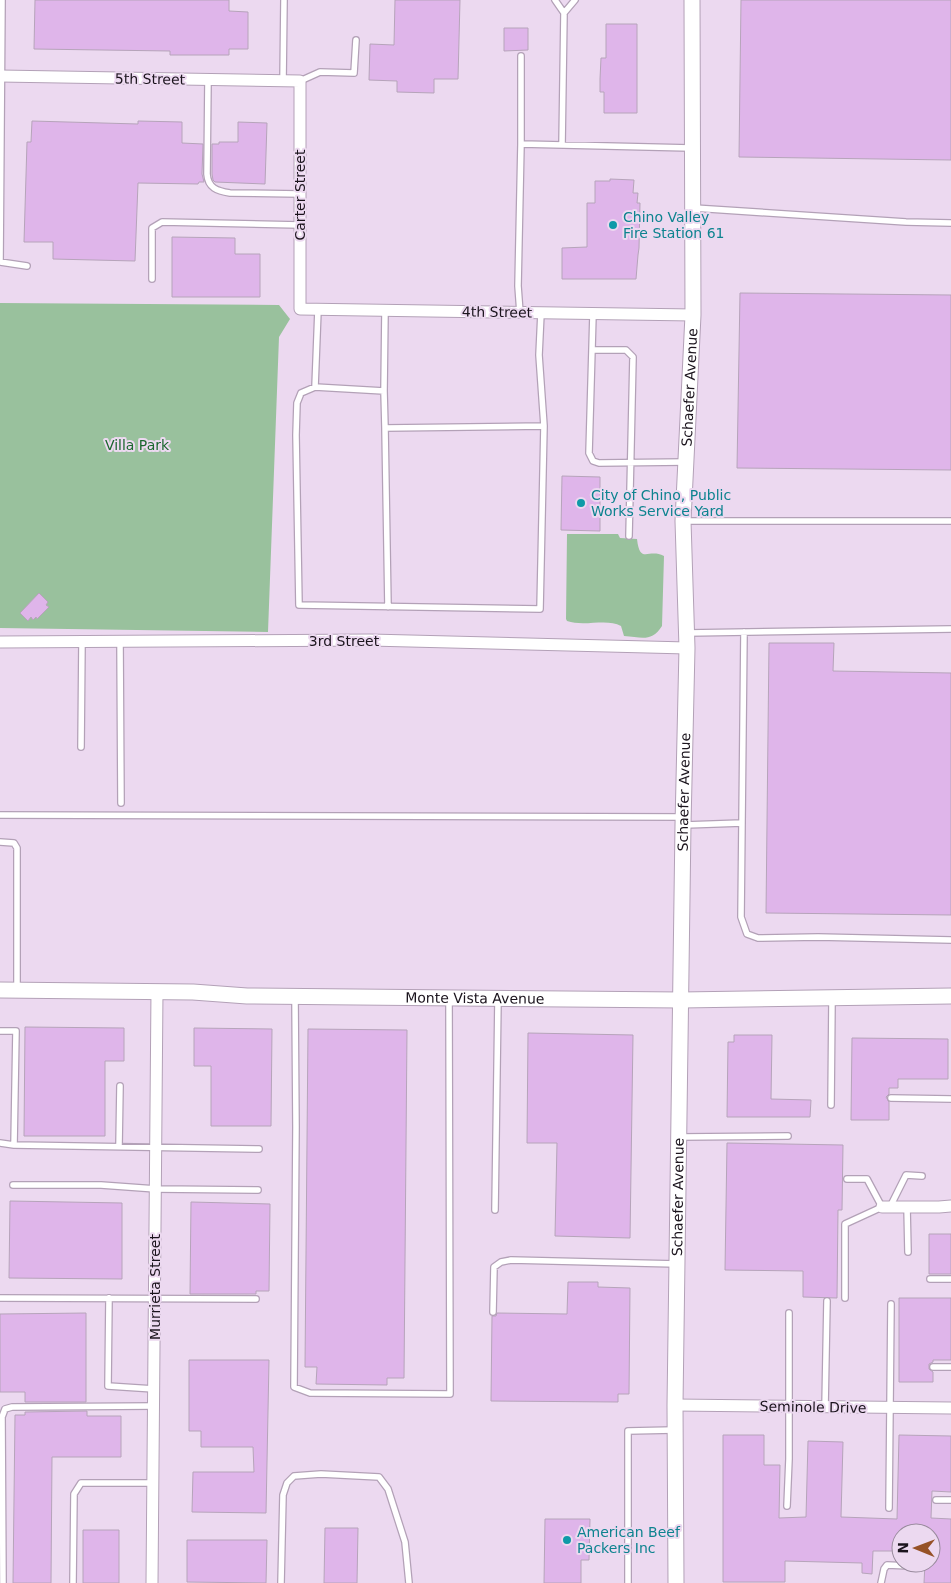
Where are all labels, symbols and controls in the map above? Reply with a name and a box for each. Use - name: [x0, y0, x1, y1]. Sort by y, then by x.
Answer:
- street label: 5th Street: [115, 70, 186, 88]
- street label: Carter Street: [292, 149, 308, 240]
- place label: Chino Valley Fire Station 61: [623, 209, 724, 241]
- marker: Chino Valley Fire Station 61: [607, 219, 619, 231]
- street label: 4th Street: [462, 303, 533, 321]
- street label: Schaefer Avenue: [679, 328, 700, 447]
- park label: Villa Park: [105, 437, 170, 453]
- place label: City of Chino, Public Works Service Yard: [591, 487, 731, 519]
- marker: City of Chino, Public Works Service Yard: [575, 497, 587, 509]
- street label: 3rd Street: [309, 633, 380, 649]
- street label: Schaefer Avenue: [675, 733, 693, 851]
- street label: Monte Vista Avenue: [405, 989, 545, 1007]
- street label: Schaefer Avenue: [669, 1138, 687, 1256]
- street label: Murrieta Street: [147, 1234, 163, 1340]
- street label: Seminole Drive: [759, 1398, 867, 1416]
- north arrow: [891, 1523, 941, 1573]
- place label: American Beef Packers Inc: [577, 1524, 681, 1556]
- marker: American Beef Packers Inc: [561, 1534, 573, 1546]
- text: N: [895, 1542, 911, 1554]

